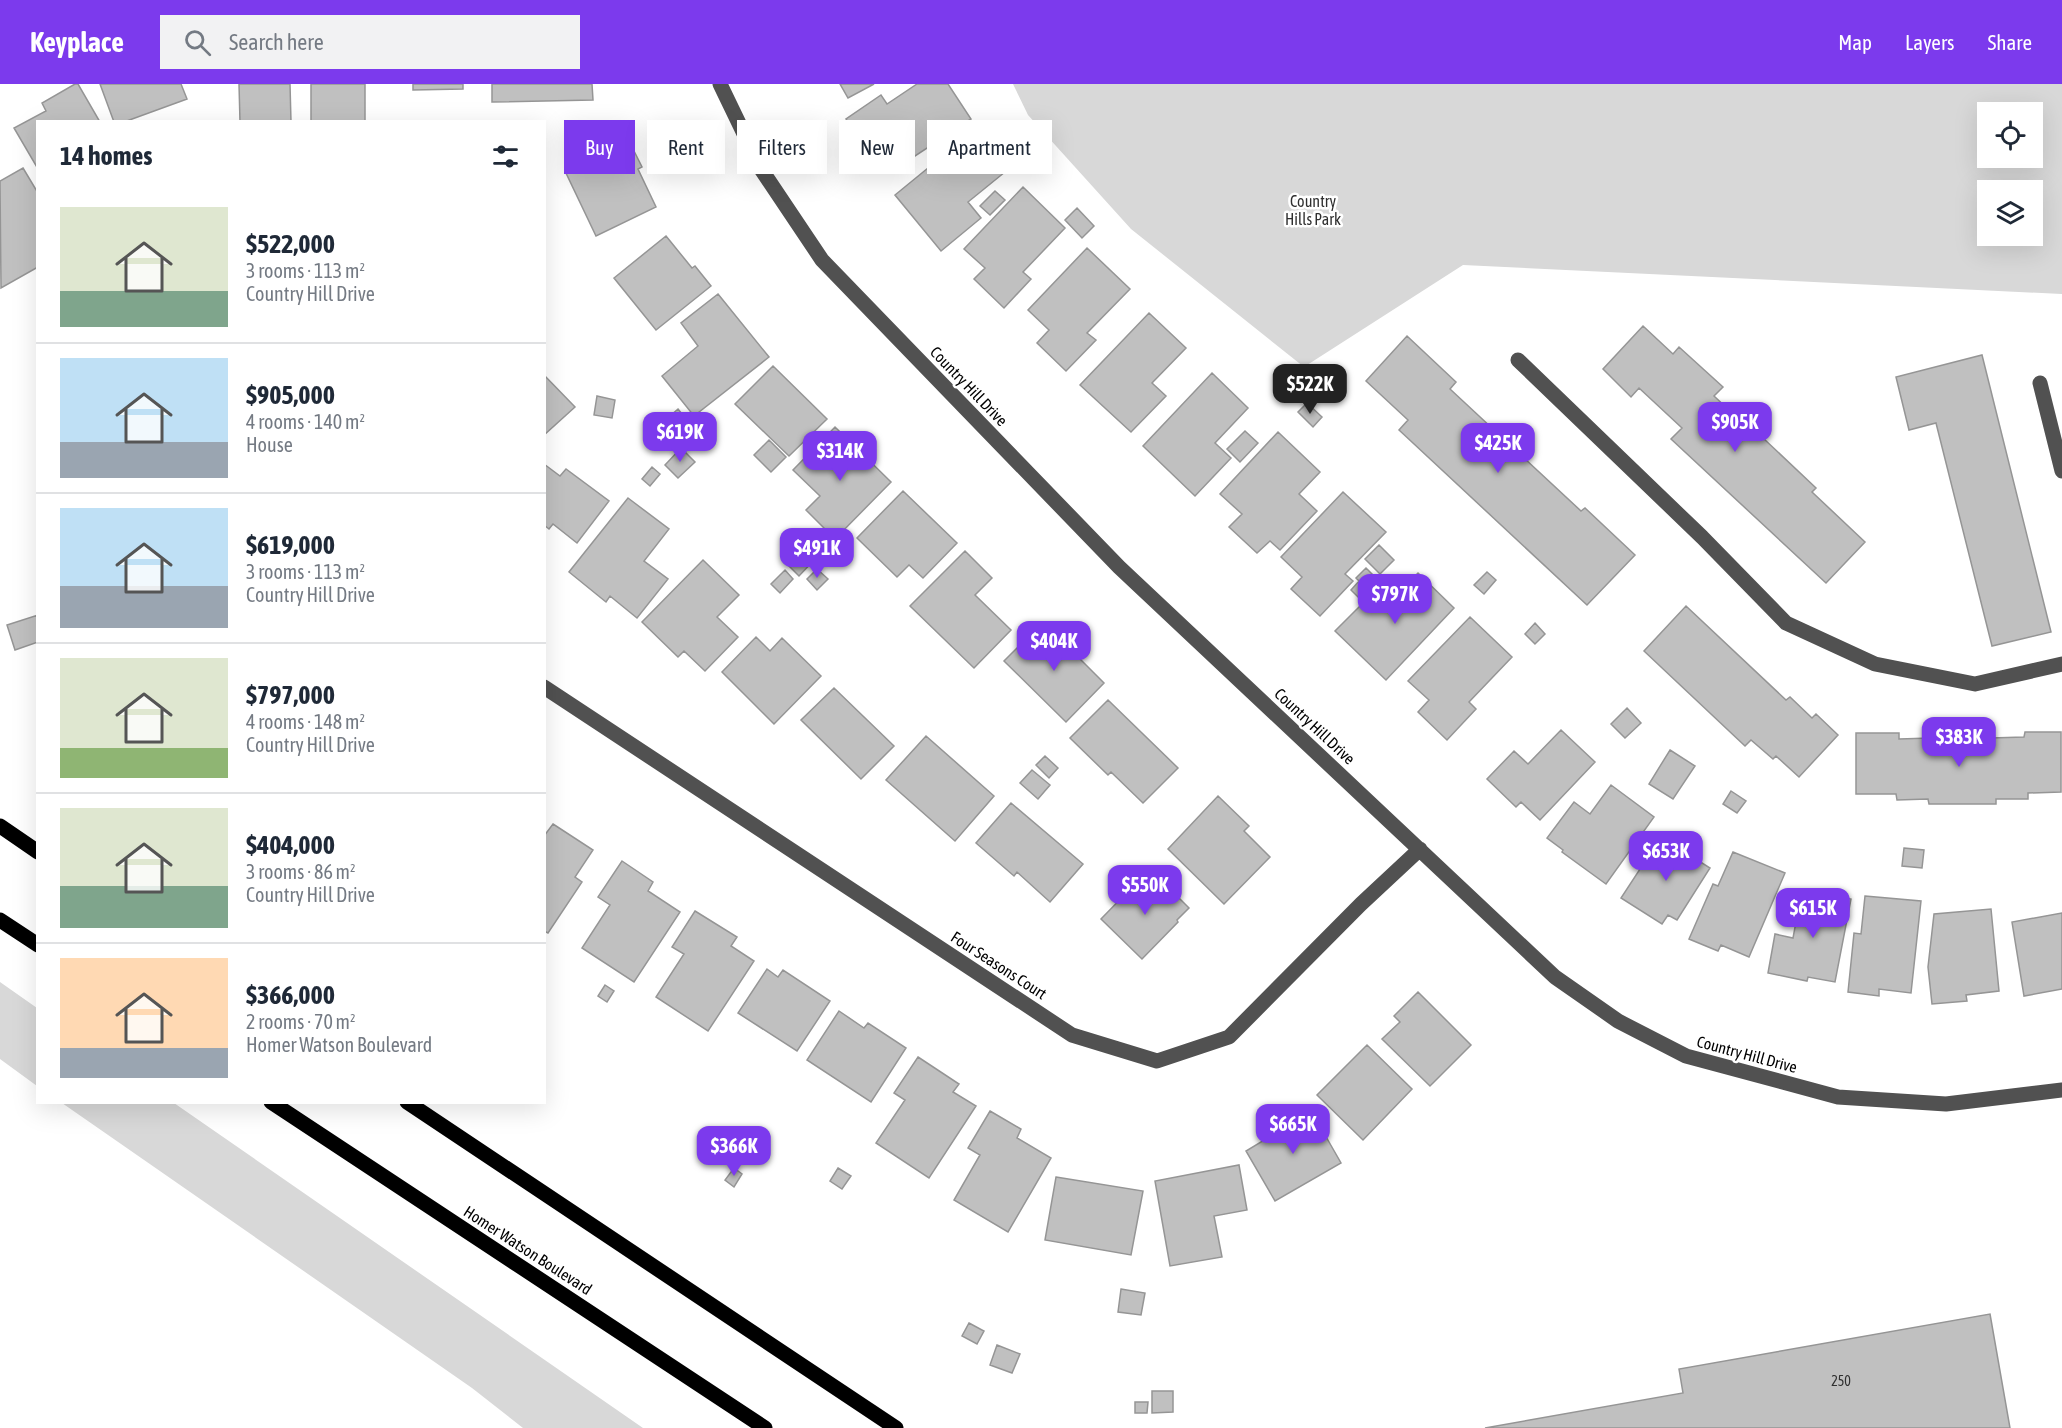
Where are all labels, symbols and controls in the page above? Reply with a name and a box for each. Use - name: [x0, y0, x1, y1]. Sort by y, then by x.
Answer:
- search box: [160, 15, 580, 69]
- text: Keyplace: [30, 26, 124, 58]
- icon: search: [181, 26, 214, 59]
- text: Search here: [229, 29, 324, 55]
- text: Map: [1838, 30, 1872, 54]
- text: Layers: [1905, 30, 1955, 54]
- text: Share: [1988, 30, 2032, 54]
- map controls: [1977, 102, 2043, 246]
- button: locate: [1977, 102, 2043, 168]
- chip: Buy: [564, 120, 635, 174]
- chip: Rent: [647, 120, 725, 174]
- chip: Filters: [737, 120, 827, 174]
- chip: New: [839, 120, 915, 174]
- chip: Apartment: [927, 120, 1052, 174]
- icon: filters: [489, 140, 522, 173]
- text: 14 homes: [60, 141, 153, 171]
- button: layers: [1977, 180, 2043, 246]
- park label: Country Hills Park: [1285, 192, 1341, 228]
- text: $522,000: [246, 229, 335, 259]
- icon: home: [108, 231, 180, 303]
- text: 3 rooms · 113 m²: [246, 259, 365, 282]
- text: Country Hill Drive: [246, 282, 375, 305]
- street label: Country Hill Drive: [926, 343, 1011, 430]
- pin: $522K: [1268, 364, 1352, 415]
- text: $522K: [1287, 372, 1333, 395]
- text: $905,000: [246, 380, 335, 410]
- icon: home: [108, 382, 180, 454]
- pin: $905K: [1693, 402, 1777, 453]
- text: 4 rooms · 140 m²: [246, 410, 365, 433]
- text: $905K: [1712, 410, 1758, 433]
- pin: $619K: [638, 412, 722, 463]
- text: $619K: [657, 420, 703, 443]
- pin: $425K: [1456, 423, 1540, 474]
- pin: $314K: [798, 431, 882, 482]
- text: $425K: [1475, 431, 1521, 454]
- text: House: [246, 433, 293, 456]
- text: $314K: [817, 439, 863, 462]
- pin: $491K: [775, 528, 859, 579]
- text: $619,000: [246, 530, 335, 560]
- icon: home: [108, 532, 180, 604]
- text: $491K: [794, 536, 840, 559]
- text: 3 rooms · 113 m²: [246, 560, 365, 583]
- pin: $797K: [1353, 574, 1437, 625]
- text: $797K: [1372, 582, 1418, 605]
- text: Country Hill Drive: [246, 583, 375, 606]
- pin: $404K: [1012, 621, 1096, 672]
- text: $404K: [1031, 629, 1077, 652]
- text: $797,000: [246, 680, 335, 710]
- icon: home: [108, 682, 180, 754]
- street label: Country Hill Drive: [1271, 684, 1359, 768]
- text: 4 rooms · 148 m²: [246, 710, 365, 733]
- pin: $383K: [1917, 717, 2001, 768]
- text: $383K: [1936, 725, 1982, 748]
- text: Country Hill Drive: [246, 733, 375, 756]
- text: $404,000: [246, 830, 335, 860]
- pin: $653K: [1624, 831, 1708, 882]
- icon: home: [108, 832, 180, 904]
- text: $653K: [1643, 839, 1689, 862]
- text: 3 rooms · 86 m²: [246, 860, 356, 883]
- pin: $550K: [1103, 865, 1187, 916]
- text: $550K: [1122, 873, 1168, 896]
- text: Country Hill Drive: [246, 883, 375, 906]
- pin: $615K: [1771, 888, 1855, 939]
- text: $615K: [1790, 896, 1836, 919]
- street label: Four Seasons Court: [948, 927, 1050, 1003]
- text: $366,000: [246, 980, 335, 1010]
- icon: home: [108, 982, 180, 1054]
- text: 2 rooms · 70 m²: [246, 1010, 356, 1033]
- street label: Country Hill Drive: [1695, 1032, 1799, 1077]
- text: Homer Watson Boulevard: [246, 1033, 432, 1056]
- pin: $665K: [1251, 1104, 1335, 1155]
- text: $665K: [1270, 1112, 1316, 1135]
- pin: $366K: [692, 1126, 776, 1177]
- text: $366K: [711, 1134, 757, 1157]
- street label: Homer Watson Boulevard: [461, 1202, 595, 1298]
- house number: 250: [1831, 1373, 1851, 1389]

